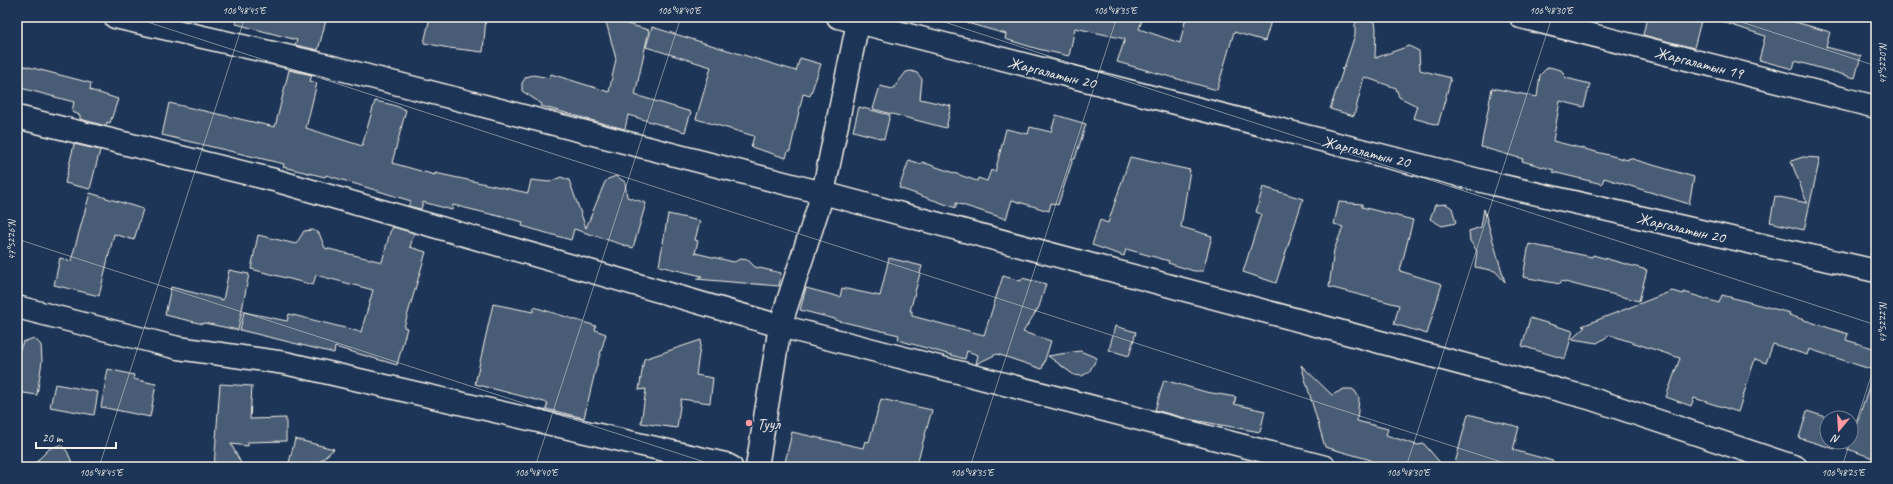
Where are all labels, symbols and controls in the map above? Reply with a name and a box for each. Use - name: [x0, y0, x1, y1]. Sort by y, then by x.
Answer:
- text: 106°48'45"E: [222, 4, 267, 17]
- text: 106°48'40"E: [657, 4, 702, 17]
- text: 106°48'35"E: [1093, 4, 1138, 17]
- text: 106°48'30"E: [1529, 4, 1574, 17]
- street label: Жаргалатын 19: [1653, 42, 1747, 84]
- text: 47°52'20"N: [1876, 42, 1889, 84]
- street label: Жаргалатын 20: [1006, 52, 1100, 94]
- street label: Жаргалатын 20: [1320, 131, 1414, 173]
- street label: Жаргалатын 20: [1635, 208, 1729, 248]
- text: 47°52'26"N: [5, 218, 18, 260]
- text: 47°52'22"N: [1876, 301, 1889, 343]
- north arrow: [1819, 410, 1859, 450]
- place label: Туул: [757, 414, 781, 434]
- marker: Туул: [744, 418, 754, 428]
- scale bar: [36, 424, 116, 450]
- text: 20 m: [42, 430, 64, 446]
- text: N: [1828, 431, 1841, 447]
- text: 106°48'45"E: [79, 466, 124, 479]
- text: 106°48'40"E: [514, 466, 559, 479]
- text: 106°48'35"E: [950, 466, 995, 479]
- text: 106°48'30"E: [1386, 466, 1431, 479]
- text: 106°48'25"E: [1821, 466, 1866, 479]

